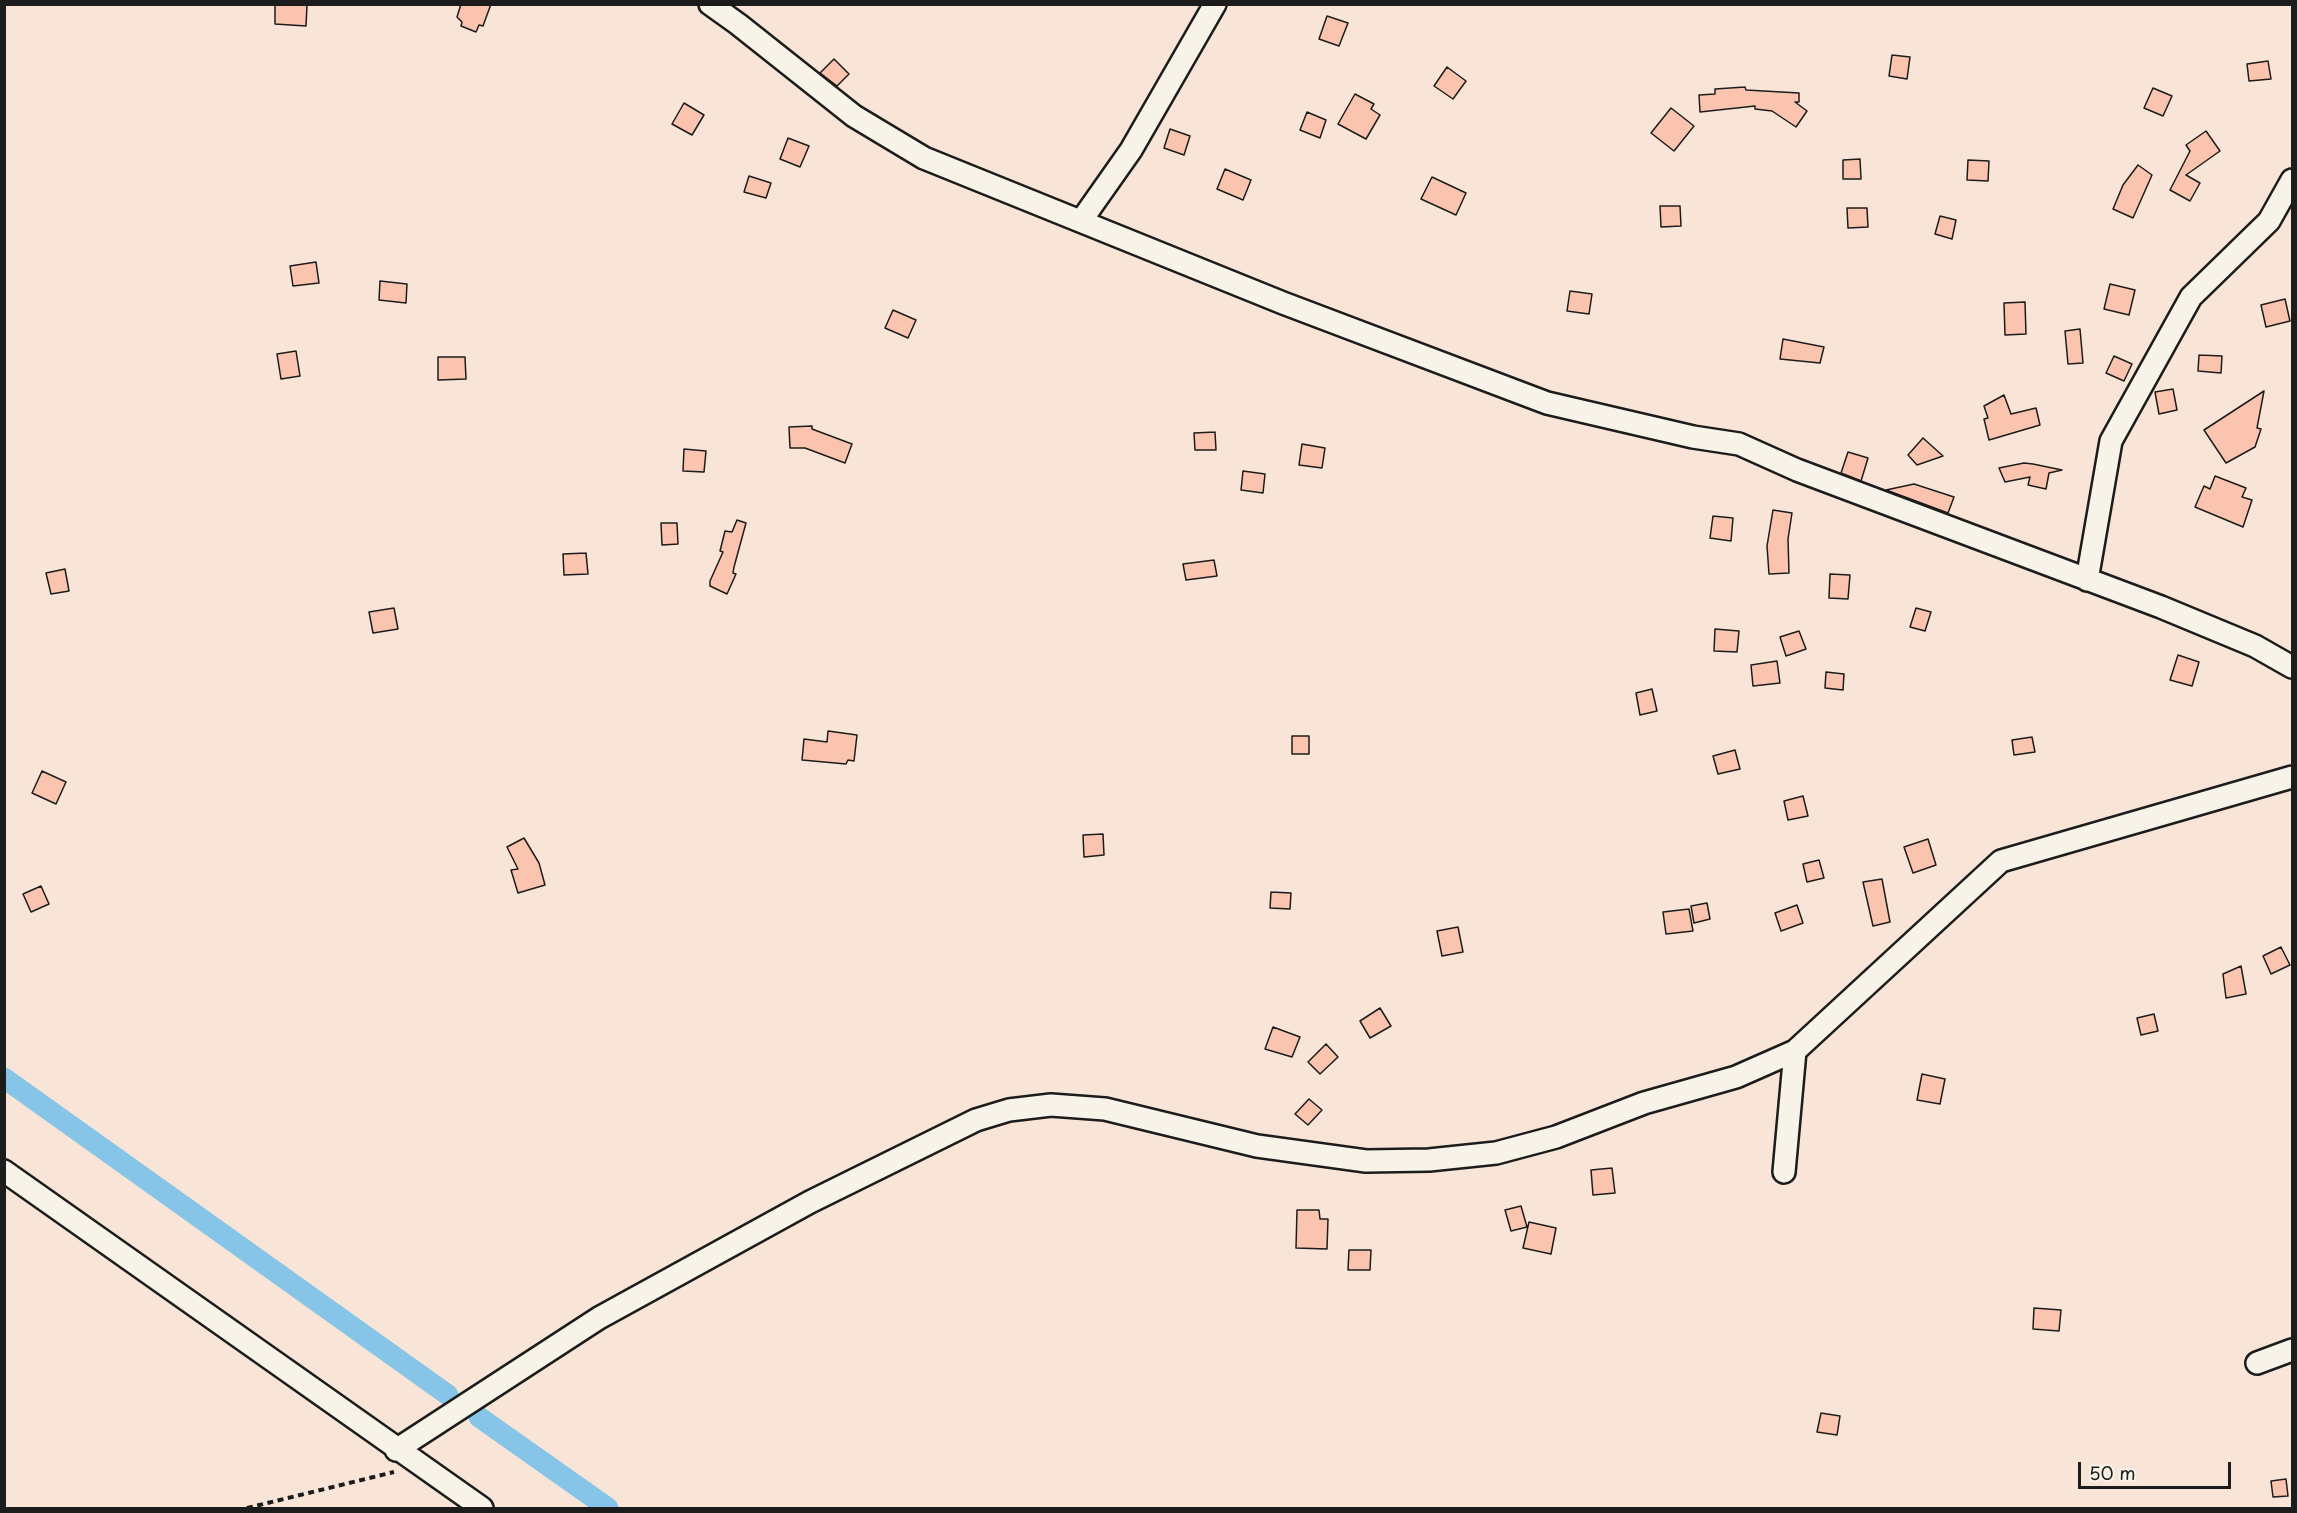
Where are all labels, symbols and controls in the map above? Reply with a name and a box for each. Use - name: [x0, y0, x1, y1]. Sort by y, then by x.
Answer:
- scale bar: [2081, 1450, 2234, 1488]
- text: 50 m: [2089, 1459, 2136, 1486]

